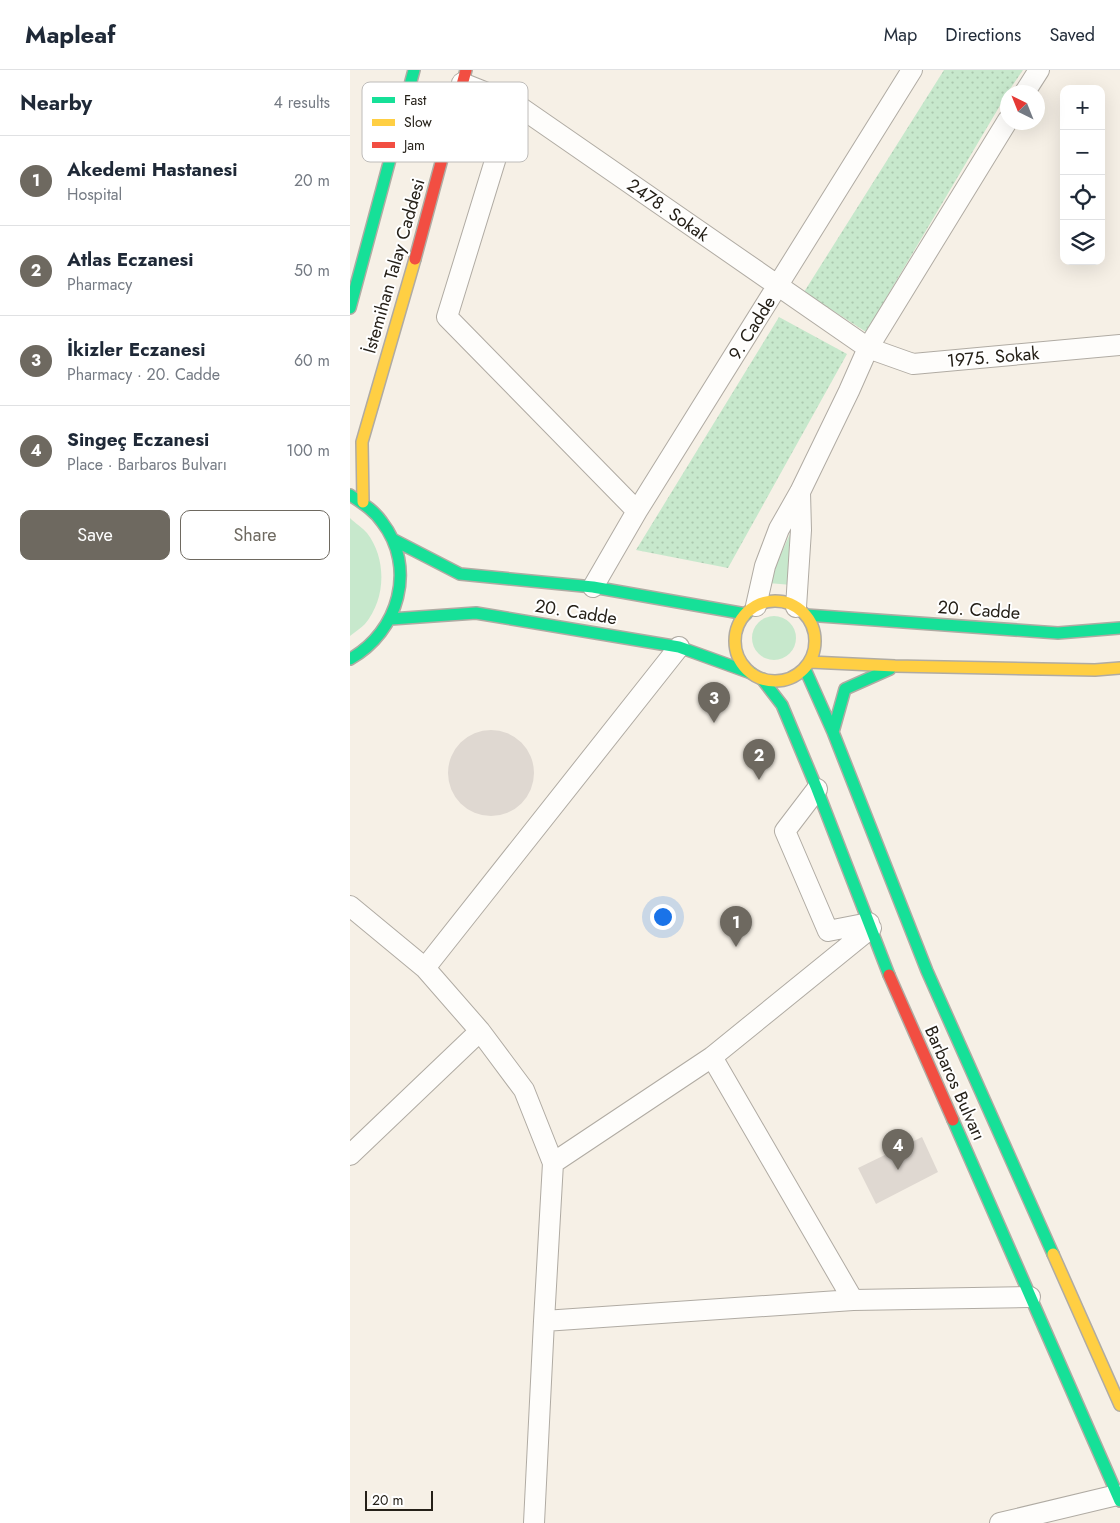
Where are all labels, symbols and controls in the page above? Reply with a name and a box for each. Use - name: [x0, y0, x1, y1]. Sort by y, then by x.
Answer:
- text: Mapleaf: [25, 17, 116, 52]
- text: Map: [884, 22, 917, 48]
- text: Directions: [945, 22, 1021, 48]
- text: Saved: [1049, 22, 1095, 48]
- legend: [362, 82, 528, 162]
- north arrow: [1000, 85, 1045, 130]
- map controls: [1060, 85, 1105, 265]
- button: +: [1060, 85, 1105, 130]
- text: Nearby: [20, 88, 92, 118]
- text: Fast: [404, 90, 427, 110]
- text: 4 results: [274, 91, 330, 114]
- text: Slow: [404, 112, 432, 132]
- button: −: [1060, 130, 1105, 175]
- text: Jam: [402, 135, 425, 155]
- text: Akedemi Hastanesi: [67, 156, 238, 183]
- text: 1: [32, 169, 40, 192]
- text: 20 m: [294, 169, 330, 192]
- street label: 2478. Sokak: [622, 172, 714, 248]
- street label: İstemihan Talay Caddesi: [357, 175, 431, 357]
- button: locate: [1060, 175, 1105, 220]
- text: Hospital: [67, 183, 122, 206]
- button: layers: [1060, 220, 1105, 265]
- text: Atlas Eczanesi: [67, 246, 193, 273]
- text: 2: [31, 259, 41, 282]
- text: 50 m: [294, 259, 330, 282]
- text: Pharmacy: [67, 273, 132, 296]
- street label: 9. Cadde: [722, 291, 782, 365]
- text: İkizler Eczanesi: [67, 336, 205, 363]
- street label: 1975. Sokak: [946, 340, 1040, 374]
- text: 3: [31, 349, 41, 372]
- text: 60 m: [294, 349, 330, 372]
- text: Pharmacy · 20. Cadde: [67, 363, 220, 386]
- text: Singeç Eczanesi: [67, 426, 209, 453]
- text: 4: [30, 439, 42, 462]
- text: 100 m: [286, 439, 330, 462]
- text: Place · Barbaros Bulvarı: [67, 453, 227, 476]
- button: Save: [20, 510, 170, 560]
- button: Share: [180, 510, 330, 560]
- street label: 20. Cadde: [533, 593, 619, 631]
- street label: 20. Cadde: [937, 594, 1021, 626]
- pin: 3: [698, 682, 730, 723]
- pin: 2: [743, 739, 775, 780]
- your location: [650, 904, 676, 930]
- pin: 1: [720, 906, 752, 947]
- street label: Barbaros Bulvarı: [918, 1021, 992, 1145]
- pin: 4: [882, 1129, 914, 1170]
- scale bar: [365, 1488, 432, 1511]
- text: 20 m: [372, 1490, 404, 1510]

